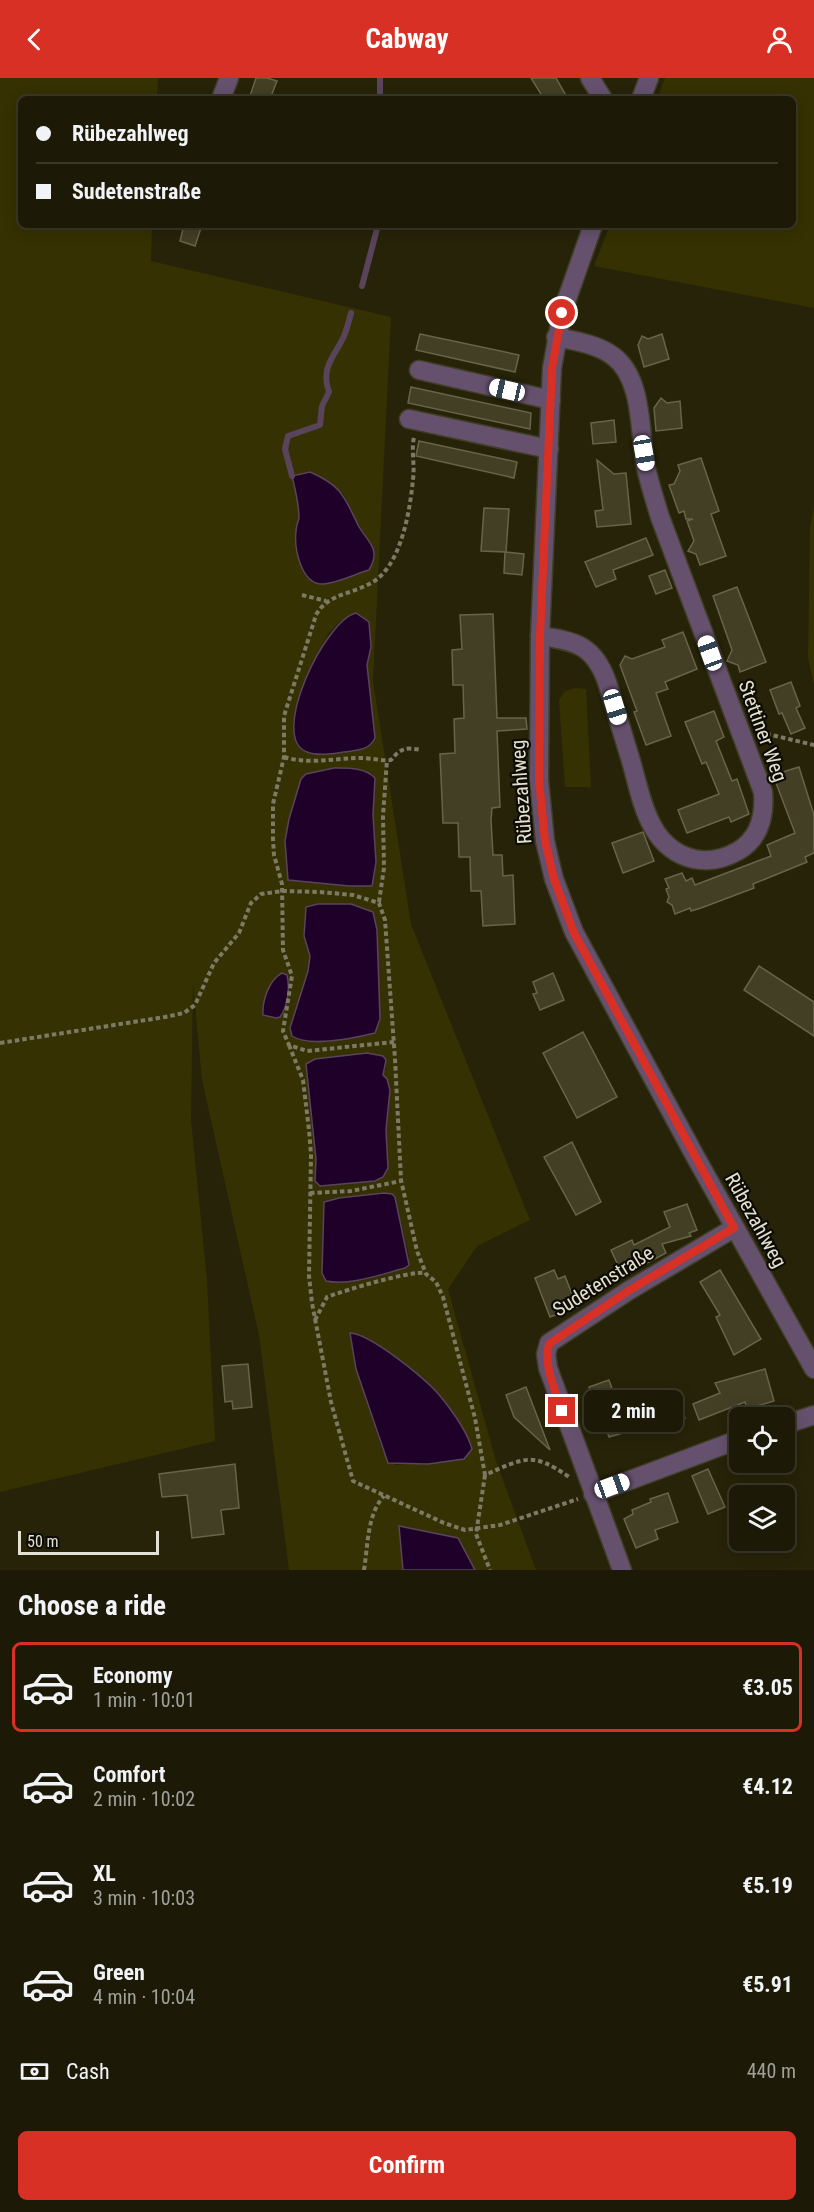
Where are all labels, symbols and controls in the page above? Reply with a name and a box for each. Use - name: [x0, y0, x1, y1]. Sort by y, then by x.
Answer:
- icon: back: [18, 23, 51, 56]
- text: Cabway: [365, 23, 449, 55]
- icon: person: [763, 23, 796, 56]
- text: Rübezahlweg: [72, 121, 189, 146]
- text: Sudetenstraße: [72, 179, 201, 204]
- route start: [548, 299, 575, 326]
- car: [487, 377, 527, 403]
- car: [632, 434, 656, 472]
- car: [695, 633, 725, 673]
- street label: Stettiner Weg: [734, 677, 792, 785]
- car: [601, 687, 629, 727]
- street label: Rübezahlweg: [505, 739, 537, 845]
- street label: Rübezahlweg: [720, 1169, 792, 1271]
- street label: Sudetenstraße: [548, 1240, 658, 1322]
- callout: 2 min: [583, 1390, 682, 1432]
- route end: [548, 1397, 575, 1424]
- text: 2 min: [611, 1399, 656, 1423]
- map controls: [729, 1407, 795, 1551]
- button: locate: [729, 1407, 795, 1473]
- car: [592, 1471, 632, 1501]
- button: layers: [729, 1485, 795, 1551]
- scale bar: [18, 1528, 159, 1556]
- text: 50 m: [27, 1532, 59, 1551]
- text: Choose a ride: [18, 1590, 166, 1622]
- icon: car: [21, 1660, 75, 1714]
- text: Economy: [93, 1663, 173, 1688]
- text: €3.05: [742, 1675, 793, 1700]
- text: 1 min · 10:01: [93, 1688, 195, 1712]
- icon: car: [21, 1759, 75, 1813]
- text: Comfort: [93, 1762, 166, 1787]
- text: €4.12: [742, 1774, 793, 1799]
- text: 2 min · 10:02: [93, 1787, 195, 1811]
- icon: car: [21, 1858, 75, 1912]
- text: XL: [93, 1861, 116, 1886]
- text: €5.19: [742, 1873, 793, 1898]
- text: 3 min · 10:03: [93, 1886, 195, 1910]
- icon: car: [21, 1957, 75, 2011]
- text: Green: [93, 1960, 145, 1985]
- text: €5.91: [742, 1972, 793, 1997]
- text: 4 min · 10:04: [93, 1985, 195, 2009]
- icon: cash: [18, 2055, 51, 2088]
- text: Cash: [66, 2059, 110, 2084]
- text: 440 m: [747, 2059, 796, 2083]
- button: Confirm: [18, 2131, 796, 2200]

